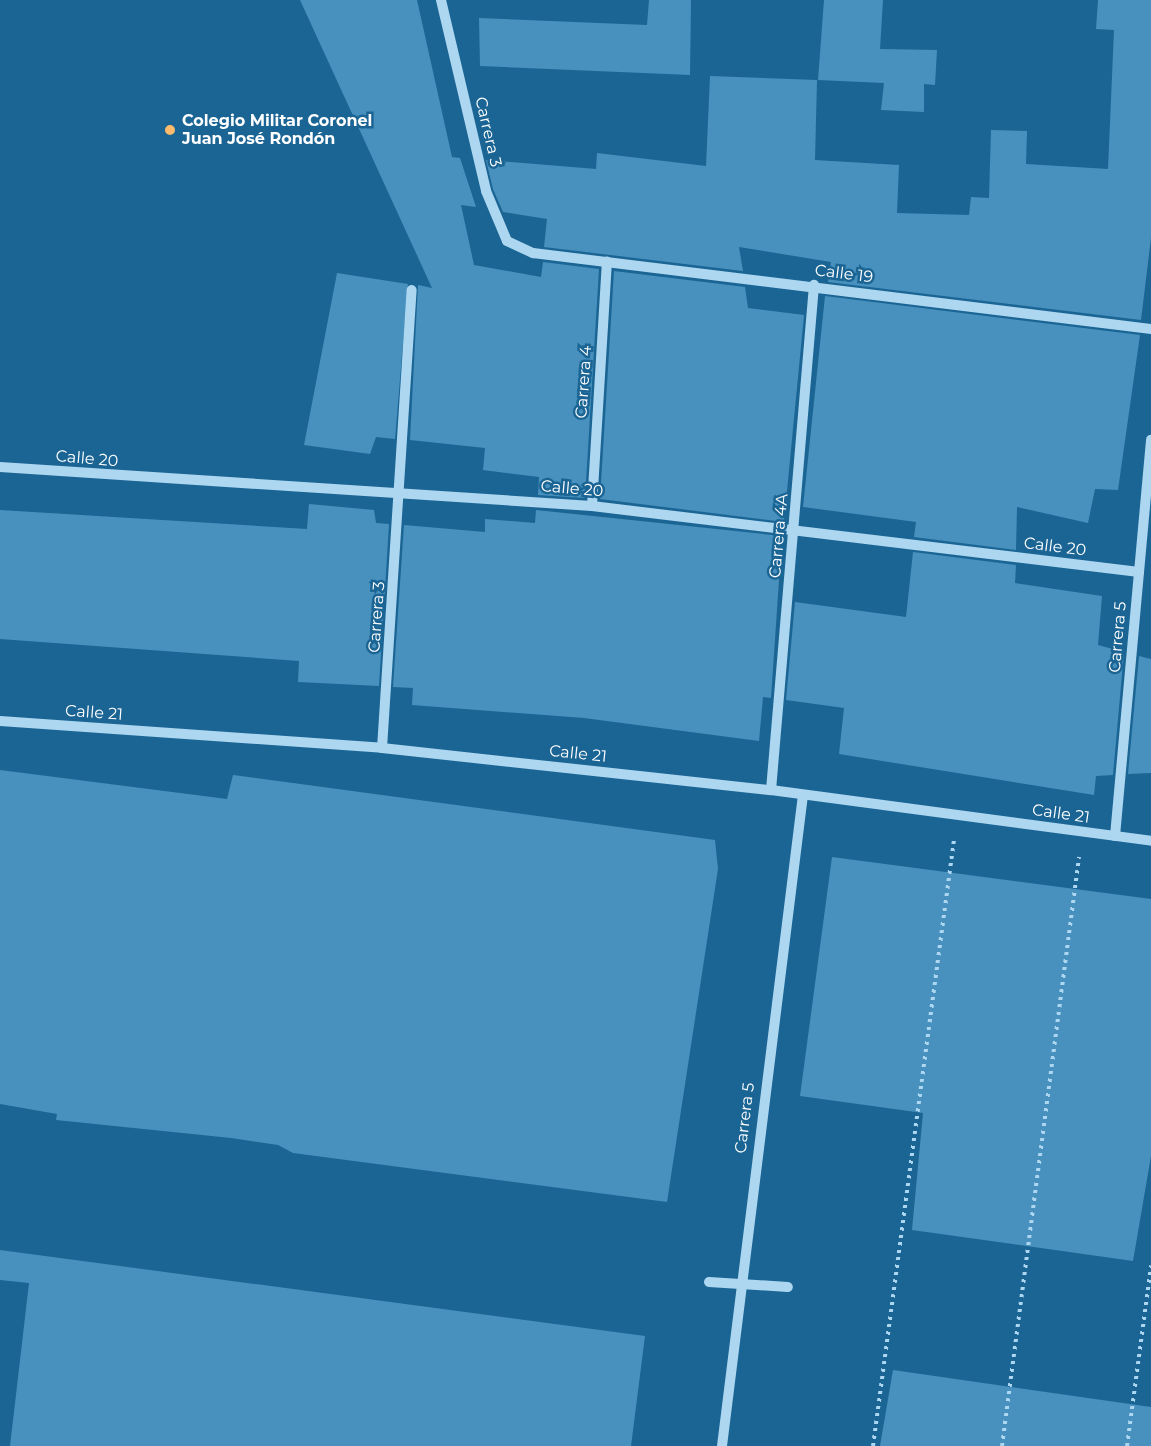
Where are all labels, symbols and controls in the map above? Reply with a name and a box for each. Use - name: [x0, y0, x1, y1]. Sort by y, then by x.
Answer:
- street label: Carrera 3: [471, 95, 505, 169]
- place label: Colegio Militar Coronel Juan José Rondón: [182, 111, 372, 149]
- marker: Colegio Militar Coronel Juan José Rondón: [163, 123, 177, 137]
- street label: Calle 19: [814, 261, 874, 287]
- street label: Carrera 4: [572, 345, 596, 419]
- street label: Calle 20: [55, 447, 119, 471]
- street label: Calle 20: [540, 477, 604, 501]
- street label: Carrera 4A: [766, 493, 792, 579]
- street label: Calle 20: [1023, 534, 1087, 560]
- street label: Carrera 3: [365, 581, 389, 653]
- street label: Carrera 5: [1105, 601, 1131, 673]
- street label: Calle 21: [64, 701, 124, 725]
- street label: Calle 21: [548, 741, 608, 767]
- street label: Calle 21: [1031, 800, 1091, 828]
- street label: Carrera 5: [731, 1081, 759, 1155]

